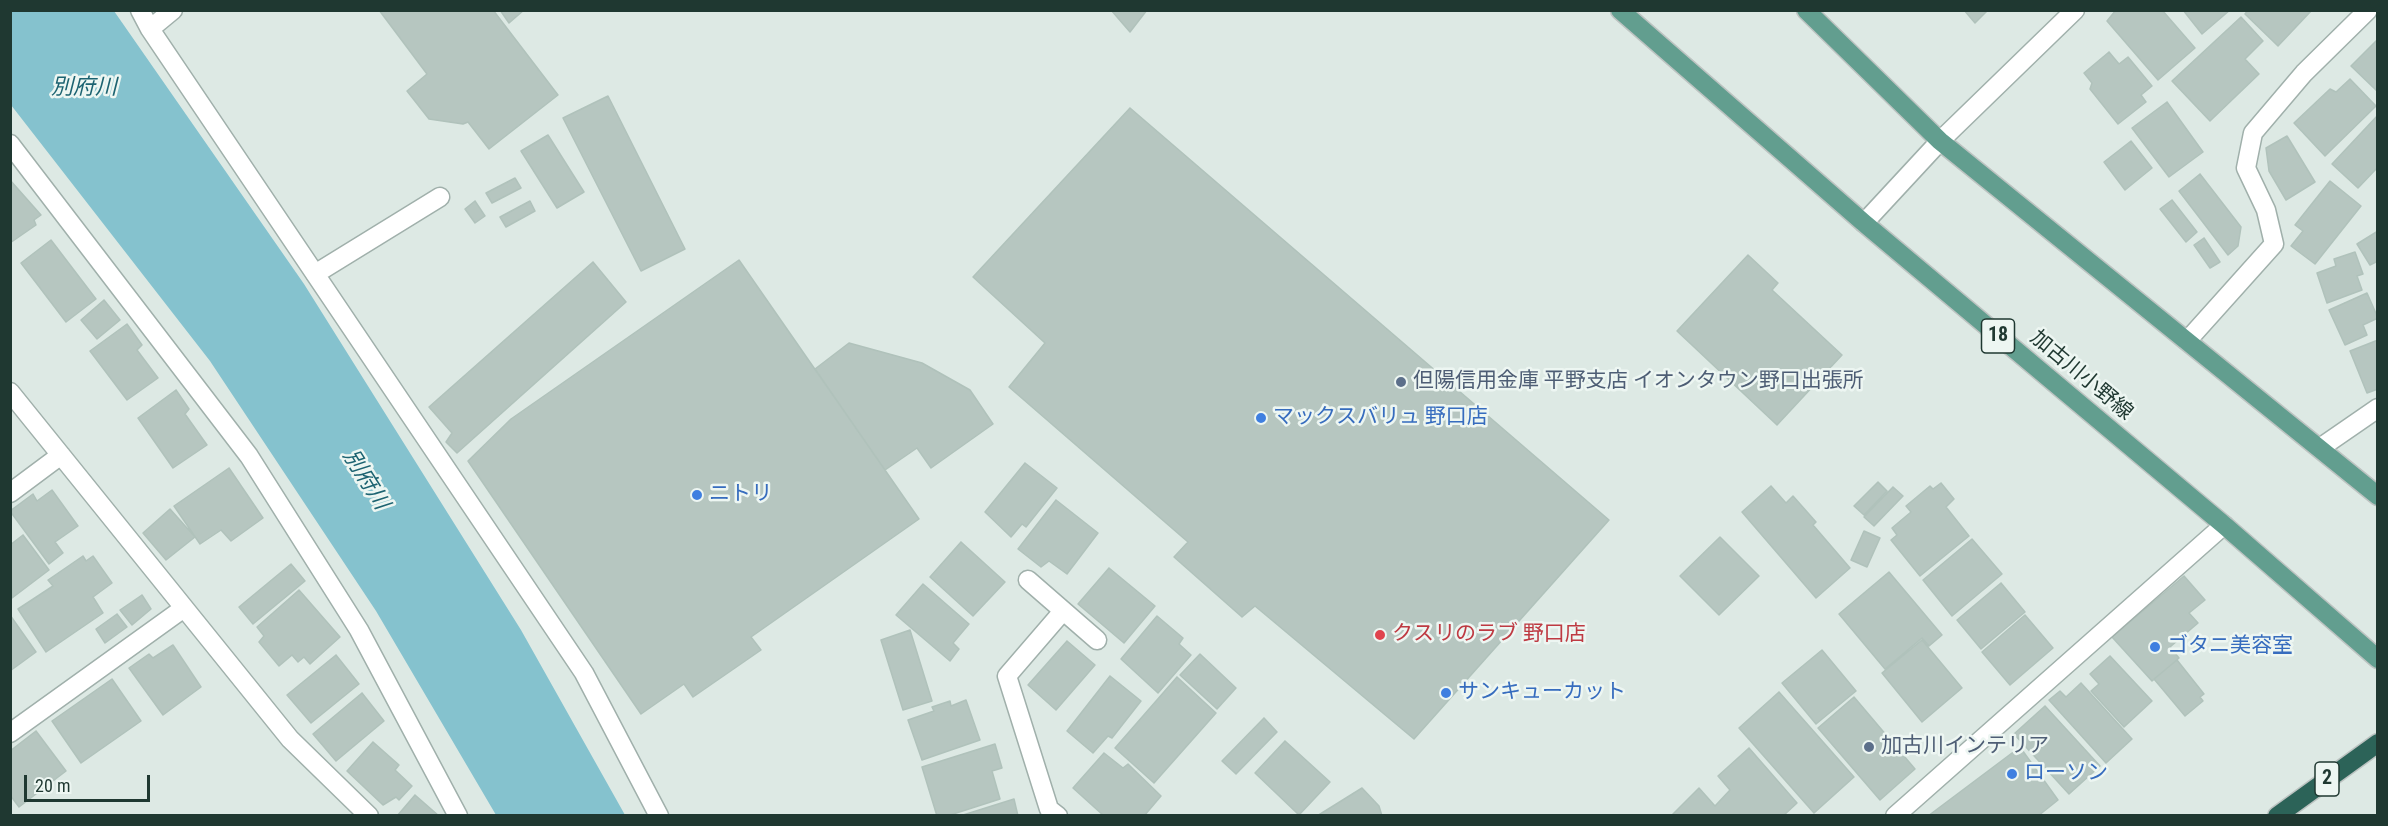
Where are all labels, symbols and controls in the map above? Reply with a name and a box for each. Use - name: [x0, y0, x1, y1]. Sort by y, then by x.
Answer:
- water label: 別府川: [51, 75, 117, 101]
- road number: 18: [1982, 319, 2014, 353]
- street label: 加古川小野線: [2025, 326, 2137, 426]
- place label: 但陽信用金庫 平野支店 イオンタウン野口出張所: [1413, 369, 1864, 395]
- marker: 但陽信用金庫 平野支店 イオンタウン野口出張所: [1394, 375, 1408, 389]
- place label: マックスバリュ 野口店: [1273, 405, 1488, 431]
- marker: マックスバリュ 野口店: [1254, 411, 1268, 425]
- water label: 別府川: [336, 445, 394, 515]
- place label: ニトリ: [709, 482, 772, 508]
- marker: ニトリ: [690, 488, 704, 502]
- place label: クスリのラブ 野口店: [1392, 622, 1586, 648]
- marker: クスリのラブ 野口店: [1373, 628, 1387, 642]
- place label: ゴタニ美容室: [2167, 634, 2293, 660]
- marker: ゴタニ美容室: [2148, 640, 2162, 654]
- place label: サンキューカット: [1458, 680, 1626, 706]
- marker: サンキューカット: [1439, 686, 1453, 700]
- place label: 加古川インテリア: [1881, 734, 2049, 760]
- marker: 加古川インテリア: [1862, 740, 1876, 754]
- place label: ローソン: [2024, 761, 2108, 787]
- road number: 2: [2315, 762, 2339, 796]
- scale bar: [27, 763, 153, 801]
- marker: ローソン: [2005, 767, 2019, 781]
- text: 20 m: [35, 775, 70, 796]

